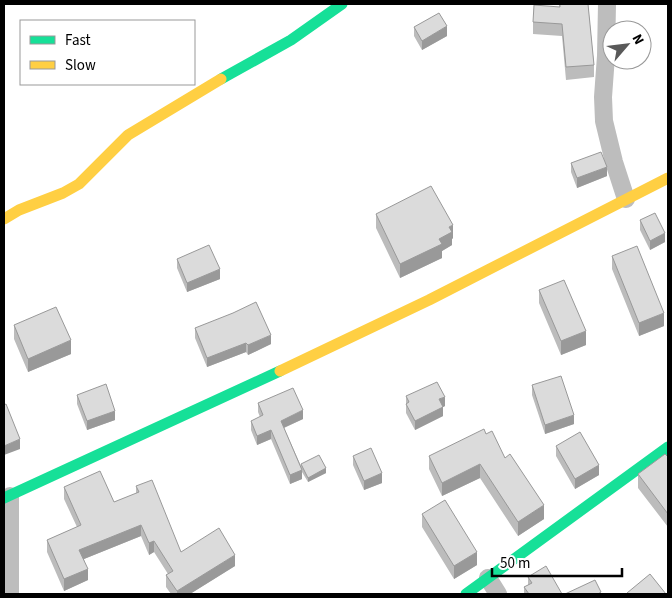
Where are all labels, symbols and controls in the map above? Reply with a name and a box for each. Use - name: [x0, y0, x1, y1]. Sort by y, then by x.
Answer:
- legend: [20, 20, 195, 85]
- north arrow: [602, 20, 652, 70]
- text: Fast: [65, 30, 91, 51]
- text: N: [627, 31, 649, 48]
- text: Slow: [65, 55, 96, 76]
- scale bar: [492, 546, 622, 578]
- text: 50 m: [500, 553, 530, 574]

